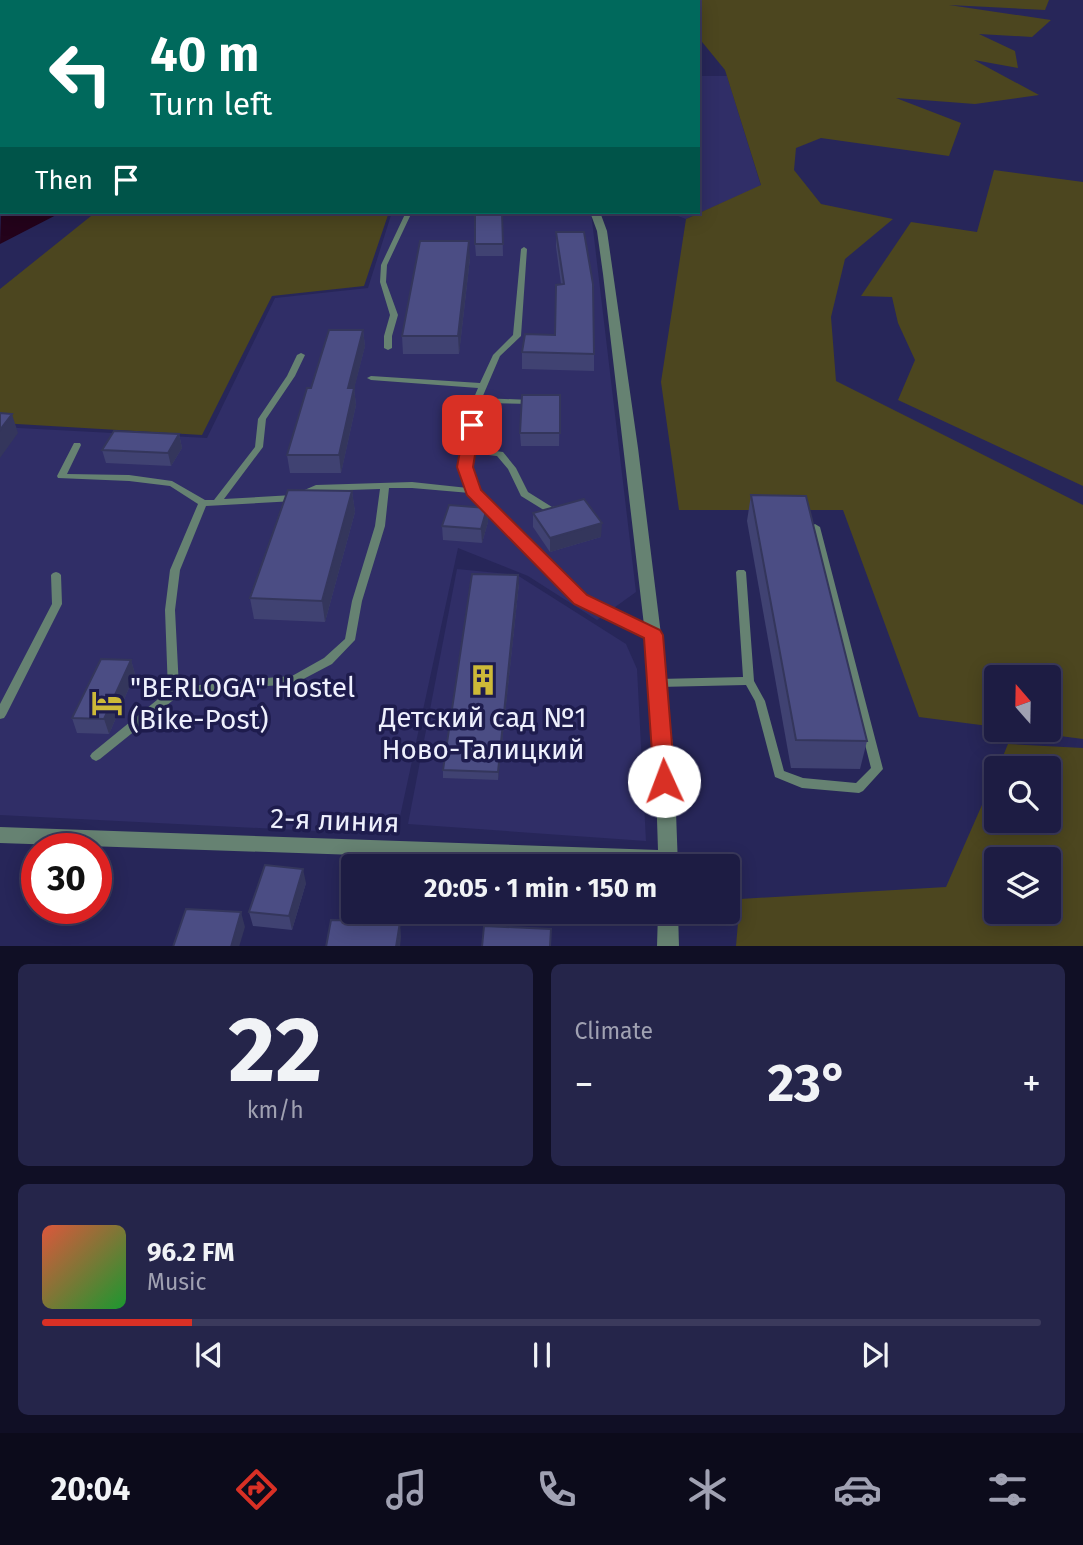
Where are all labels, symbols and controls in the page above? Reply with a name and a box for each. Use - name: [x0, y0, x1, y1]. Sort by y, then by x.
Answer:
- text: 40 m: [150, 25, 259, 84]
- icon: left: [35, 28, 126, 119]
- text: Turn left: [150, 85, 272, 123]
- icon: arrive: [107, 161, 145, 199]
- text: Then: [35, 165, 93, 196]
- pin: [442, 395, 502, 455]
- icon: arrive: [453, 406, 491, 444]
- building icon: Детский сад №1 Ново-Талицкий: [466, 663, 500, 697]
- north arrow: [984, 665, 1060, 742]
- map controls: [984, 665, 1061, 924]
- place label: "BERLOGA" Hostel (Bike-Post): [130, 671, 355, 736]
- hotel icon: "BERLOGA" Hostel (Bike-Post): [90, 686, 124, 720]
- place label: Детский сад №1 Ново-Талицкий: [378, 701, 587, 766]
- position arrow: [627, 744, 701, 818]
- button: search: [984, 756, 1061, 833]
- street label: 2-я линия: [270, 802, 400, 839]
- speed limit sign: 30: [21, 833, 112, 924]
- button: layers: [984, 847, 1061, 924]
- text: 20:05 · 1 min · 150 m: [424, 873, 657, 904]
- text: 22: [228, 996, 322, 1105]
- text: Climate: [575, 1017, 653, 1045]
- text: 23°: [767, 1052, 848, 1115]
- text: −: [575, 1061, 594, 1107]
- text: +: [1022, 1061, 1041, 1107]
- text: km/h: [247, 1096, 304, 1124]
- text: 96.2 FM: [147, 1237, 235, 1268]
- text: Music: [147, 1268, 207, 1296]
- icon: previous: [190, 1336, 228, 1374]
- icon: pause: [523, 1336, 561, 1374]
- icon: next: [856, 1336, 894, 1374]
- icon: directions: [232, 1465, 281, 1514]
- icon: music: [382, 1465, 431, 1514]
- icon: phone: [532, 1465, 581, 1514]
- icon: climate: [683, 1465, 732, 1514]
- icon: car: [833, 1465, 882, 1514]
- icon: filters: [983, 1465, 1032, 1514]
- text: 20:04: [51, 1470, 130, 1508]

